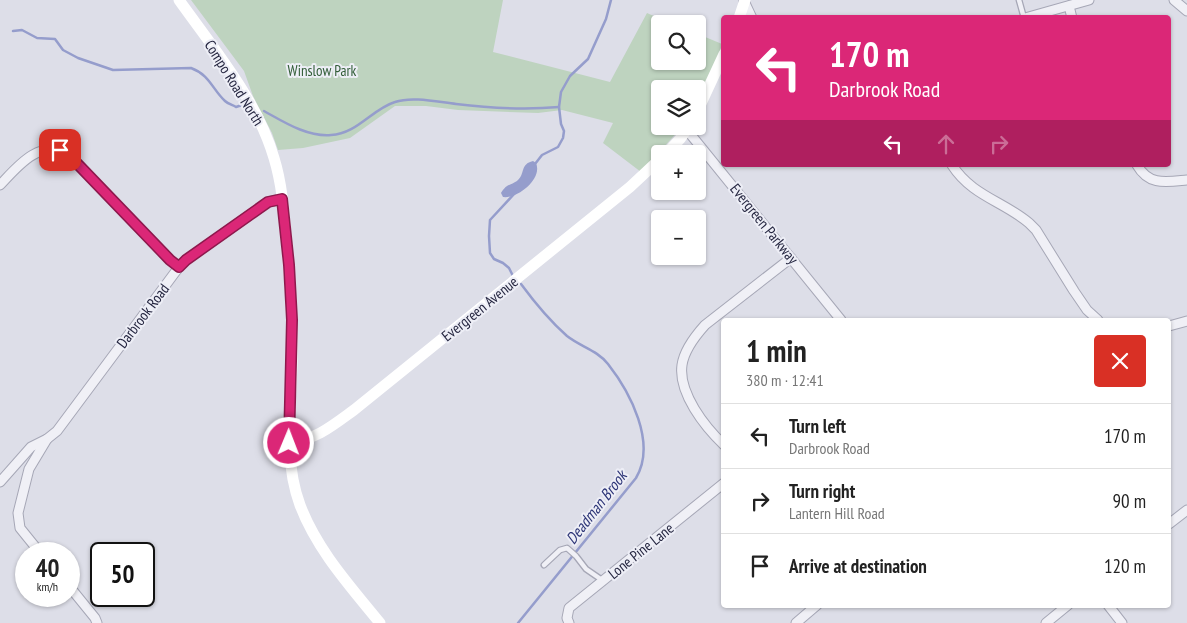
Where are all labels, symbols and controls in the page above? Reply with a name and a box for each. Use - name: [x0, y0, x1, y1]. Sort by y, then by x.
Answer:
- map controls: [651, 15, 706, 265]
- button: search: [651, 15, 706, 70]
- text: 170 m: [829, 31, 910, 77]
- icon: left: [746, 35, 811, 100]
- street label: Compo Road North: [201, 36, 268, 129]
- park label: Winslow Park: [288, 61, 357, 80]
- text: Darbrook Road: [829, 75, 940, 103]
- button: layers: [651, 80, 706, 135]
- pin: [39, 129, 81, 171]
- icon: left: [879, 130, 907, 158]
- icon: ahead: [932, 130, 960, 158]
- icon: right: [985, 130, 1013, 158]
- icon: arrive: [46, 136, 74, 164]
- button: +: [651, 145, 706, 200]
- street label: Evergreen Parkway: [726, 180, 803, 268]
- button: −: [651, 210, 706, 265]
- street label: Evergreen Avenue: [438, 272, 522, 345]
- street label: Darbrook Road: [112, 280, 173, 352]
- text: 1 min: [746, 331, 807, 370]
- button: close: [1094, 335, 1146, 387]
- text: 380 m · 12:41: [746, 370, 824, 390]
- text: Turn left: [789, 414, 846, 438]
- position arrow: [262, 416, 314, 468]
- icon: left: [746, 422, 774, 450]
- text: 170 m: [1104, 424, 1146, 448]
- text: Darbrook Road: [789, 438, 870, 458]
- water label: Deadman Brook: [561, 465, 632, 548]
- text: Turn right: [789, 479, 855, 503]
- icon: right: [746, 487, 774, 515]
- text: 90 m: [1113, 489, 1146, 513]
- text: Lantern Hill Road: [789, 503, 885, 523]
- street label: Lone Pine Lane: [604, 518, 677, 583]
- speed limit sign: 50: [90, 542, 155, 607]
- text: 40: [36, 552, 59, 584]
- icon: arrive: [746, 552, 774, 580]
- text: Arrive at destination: [789, 554, 927, 578]
- text: 120 m: [1104, 554, 1146, 578]
- text: km/h: [37, 579, 58, 594]

